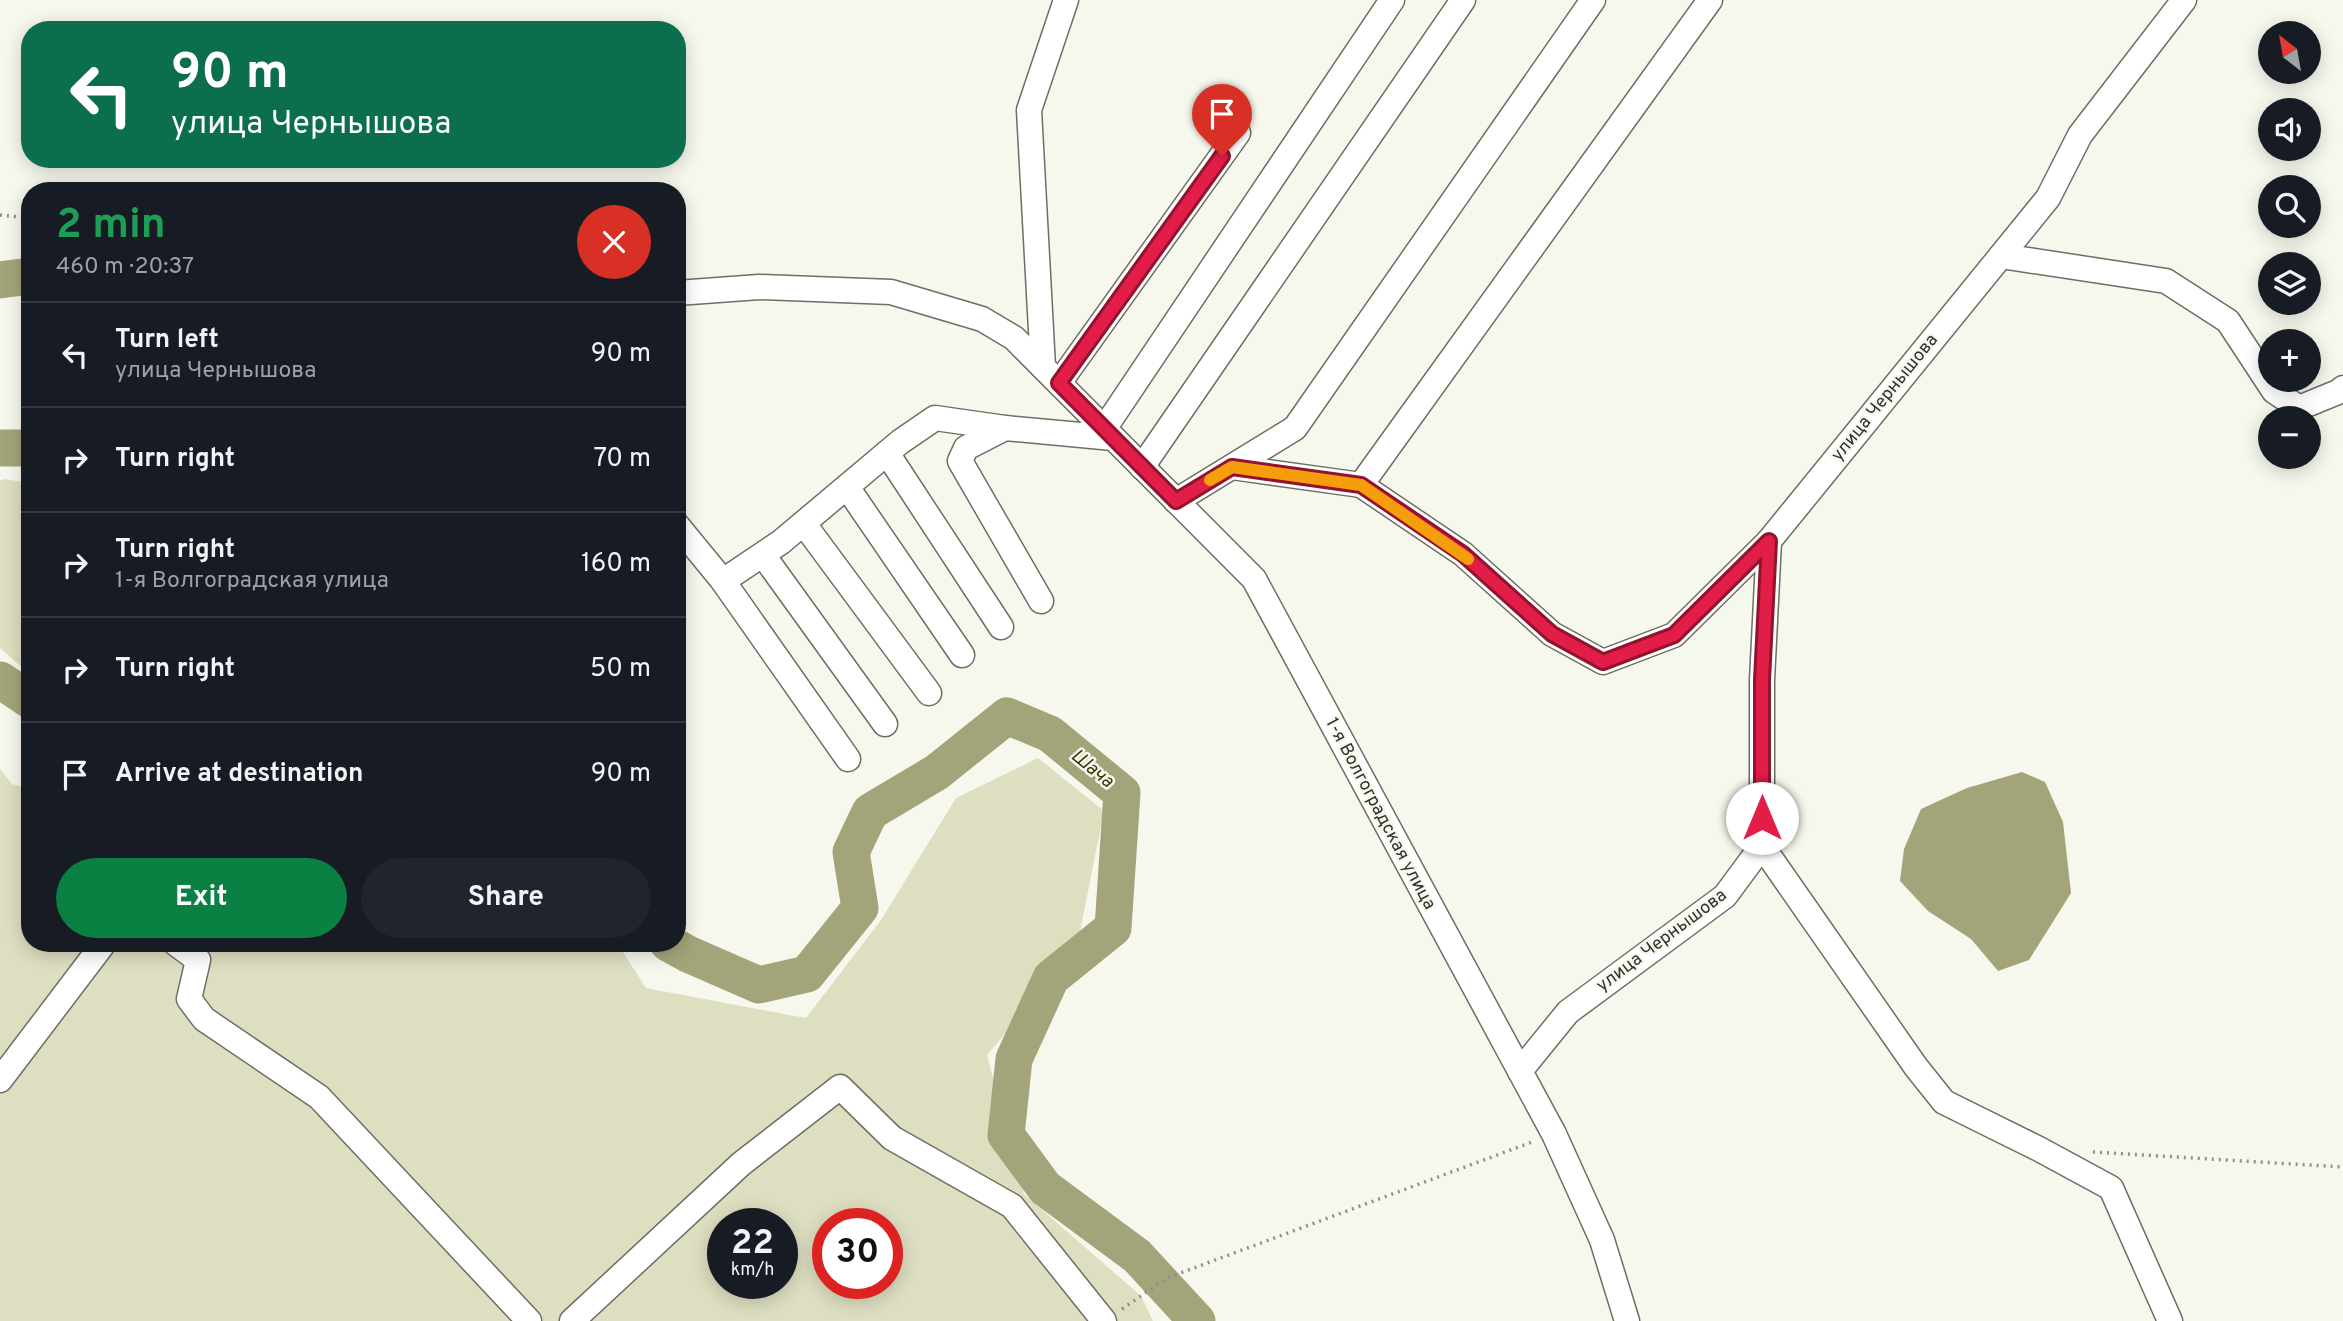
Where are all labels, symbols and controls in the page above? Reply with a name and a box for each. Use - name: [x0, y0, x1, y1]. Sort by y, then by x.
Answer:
- north arrow: [2258, 21, 2320, 84]
- map controls: [2258, 21, 2321, 469]
- text: 90 m: [171, 44, 289, 106]
- icon: left: [56, 49, 147, 140]
- pin: [1192, 84, 1252, 156]
- icon: arrive: [1203, 95, 1241, 133]
- button: sound: [2258, 98, 2321, 161]
- text: улица Чернышова: [171, 105, 451, 145]
- button: search: [2258, 175, 2321, 238]
- text: 2 min: [56, 200, 166, 253]
- button: close: [577, 205, 651, 279]
- button: layers: [2258, 252, 2321, 315]
- text: 460 m · 20:37: [56, 253, 194, 282]
- text: Turn left: [115, 324, 219, 357]
- button: +: [2258, 329, 2321, 392]
- street label: улица Чернышова: [1826, 330, 1944, 466]
- icon: left: [56, 336, 94, 374]
- text: 90 m: [591, 338, 651, 371]
- text: улица Чернышова: [115, 357, 316, 386]
- button: −: [2258, 406, 2321, 469]
- icon: right: [56, 441, 94, 479]
- text: Turn right: [115, 443, 235, 476]
- text: 70 m: [593, 443, 651, 476]
- text: Turn right: [115, 534, 235, 567]
- icon: right: [56, 546, 94, 584]
- text: 160 m: [581, 548, 651, 581]
- text: 1-я Волгоградская улица: [115, 567, 389, 596]
- icon: right: [56, 651, 94, 689]
- text: Turn right: [115, 653, 235, 686]
- text: 50 m: [590, 653, 651, 686]
- street label: 1-я Волгоградская улица: [1320, 714, 1440, 914]
- water label: Шача: [1066, 744, 1119, 794]
- icon: arrive: [56, 756, 94, 794]
- text: Arrive at destination: [115, 758, 363, 791]
- text: 90 m: [591, 758, 651, 791]
- position arrow: [1725, 781, 1799, 855]
- button: Exit: [56, 858, 347, 938]
- button: Share: [361, 858, 651, 938]
- street label: улица Чернышова: [1592, 884, 1732, 998]
- speed limit sign: 30: [812, 1208, 903, 1299]
- text: 22: [731, 1222, 774, 1266]
- text: km/h: [731, 1259, 774, 1282]

